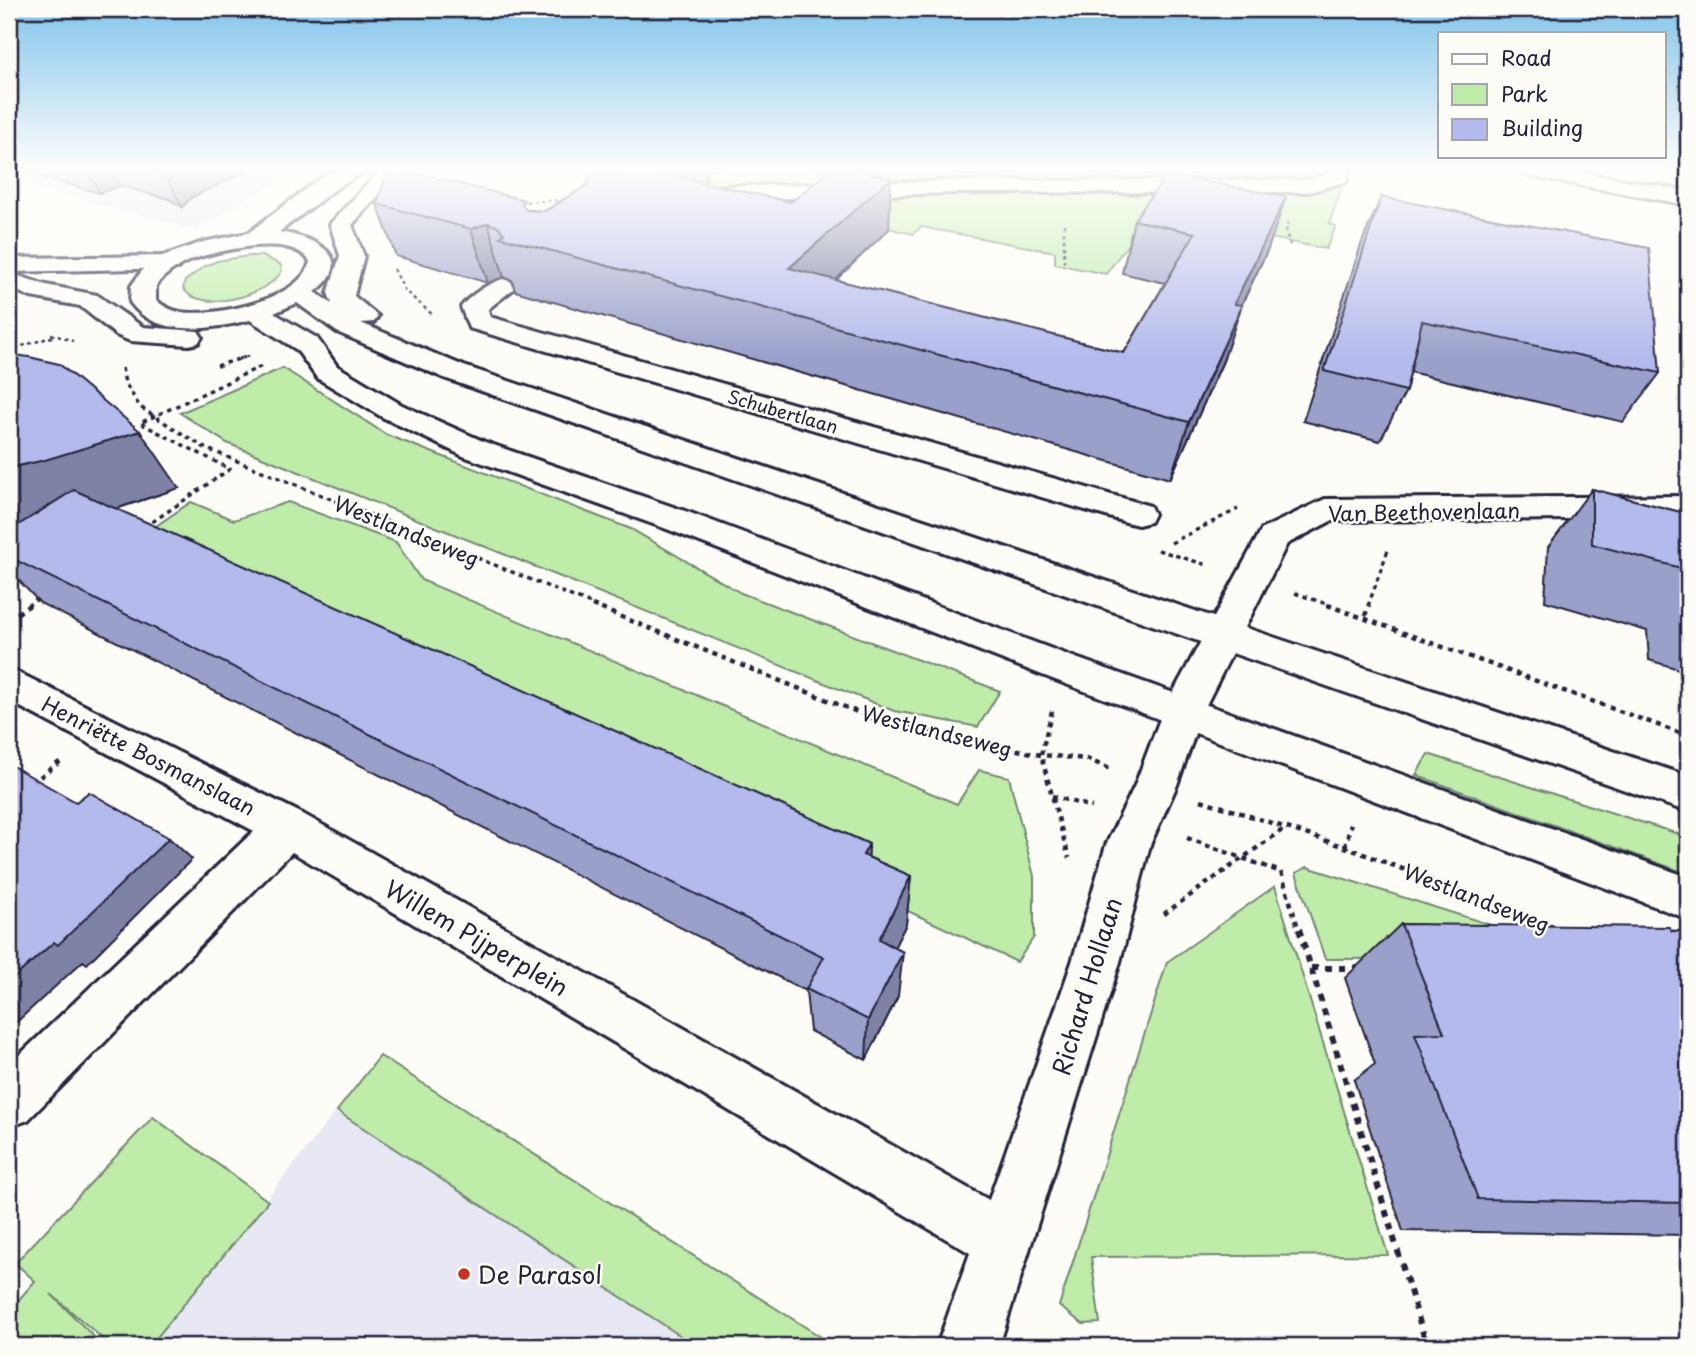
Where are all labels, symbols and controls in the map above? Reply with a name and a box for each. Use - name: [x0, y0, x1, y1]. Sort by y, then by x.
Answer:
- legend: [1438, 32, 1666, 158]
- text: Road: [1501, 41, 1552, 73]
- text: Park: [1501, 77, 1548, 109]
- text: Building: [1501, 111, 1583, 143]
- street label: Schubertlaan: [724, 382, 842, 440]
- street label: Westlandseweg: [329, 486, 485, 574]
- street label: Van Beethovenlaan: [1328, 493, 1520, 529]
- street label: Henriëtte Bosmanslaan: [37, 687, 261, 823]
- street label: Westlandseweg: [858, 696, 1016, 764]
- street label: Westlandseweg: [1399, 854, 1555, 940]
- street label: Willem Pijperplein: [378, 870, 576, 1004]
- street label: Richard Hollaan: [1042, 893, 1130, 1079]
- place label: De Parasol: [478, 1256, 602, 1292]
- marker: De Parasol: [456, 1266, 472, 1282]

